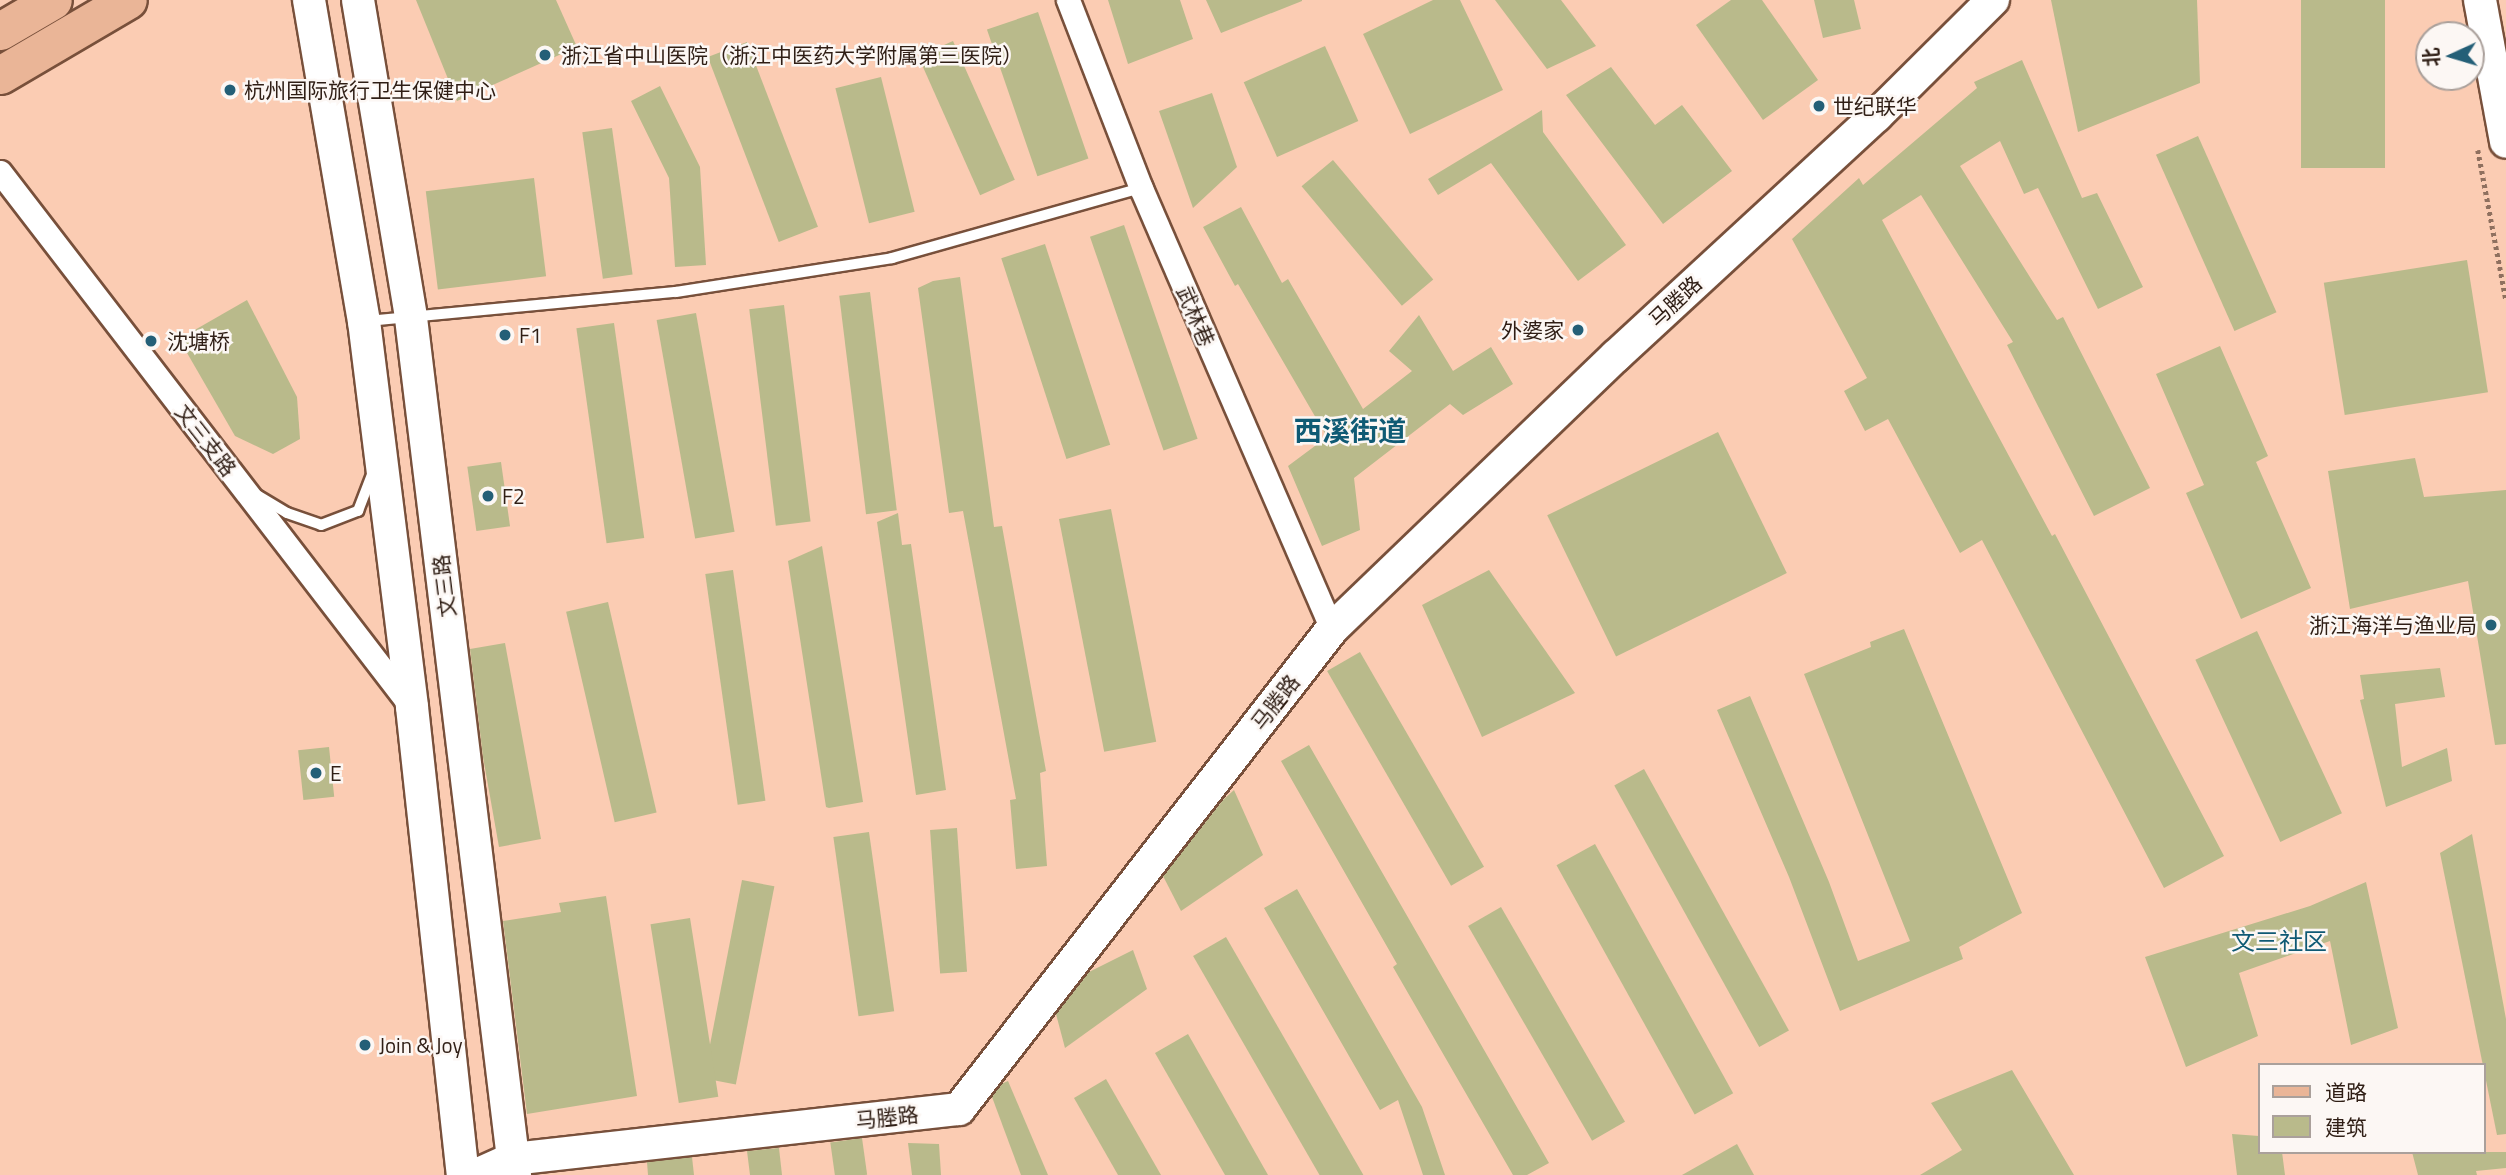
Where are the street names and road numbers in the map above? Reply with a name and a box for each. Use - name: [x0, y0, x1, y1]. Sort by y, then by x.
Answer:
- street label: 马塍路: [1643, 270, 1707, 332]
- street label: 武林巷: [1172, 282, 1220, 350]
- street label: 文三支路: [170, 399, 242, 481]
- street label: 文三路: [428, 553, 460, 619]
- street label: 马塍路: [1246, 669, 1304, 735]
- street label: 马塍路: [854, 1101, 920, 1133]

